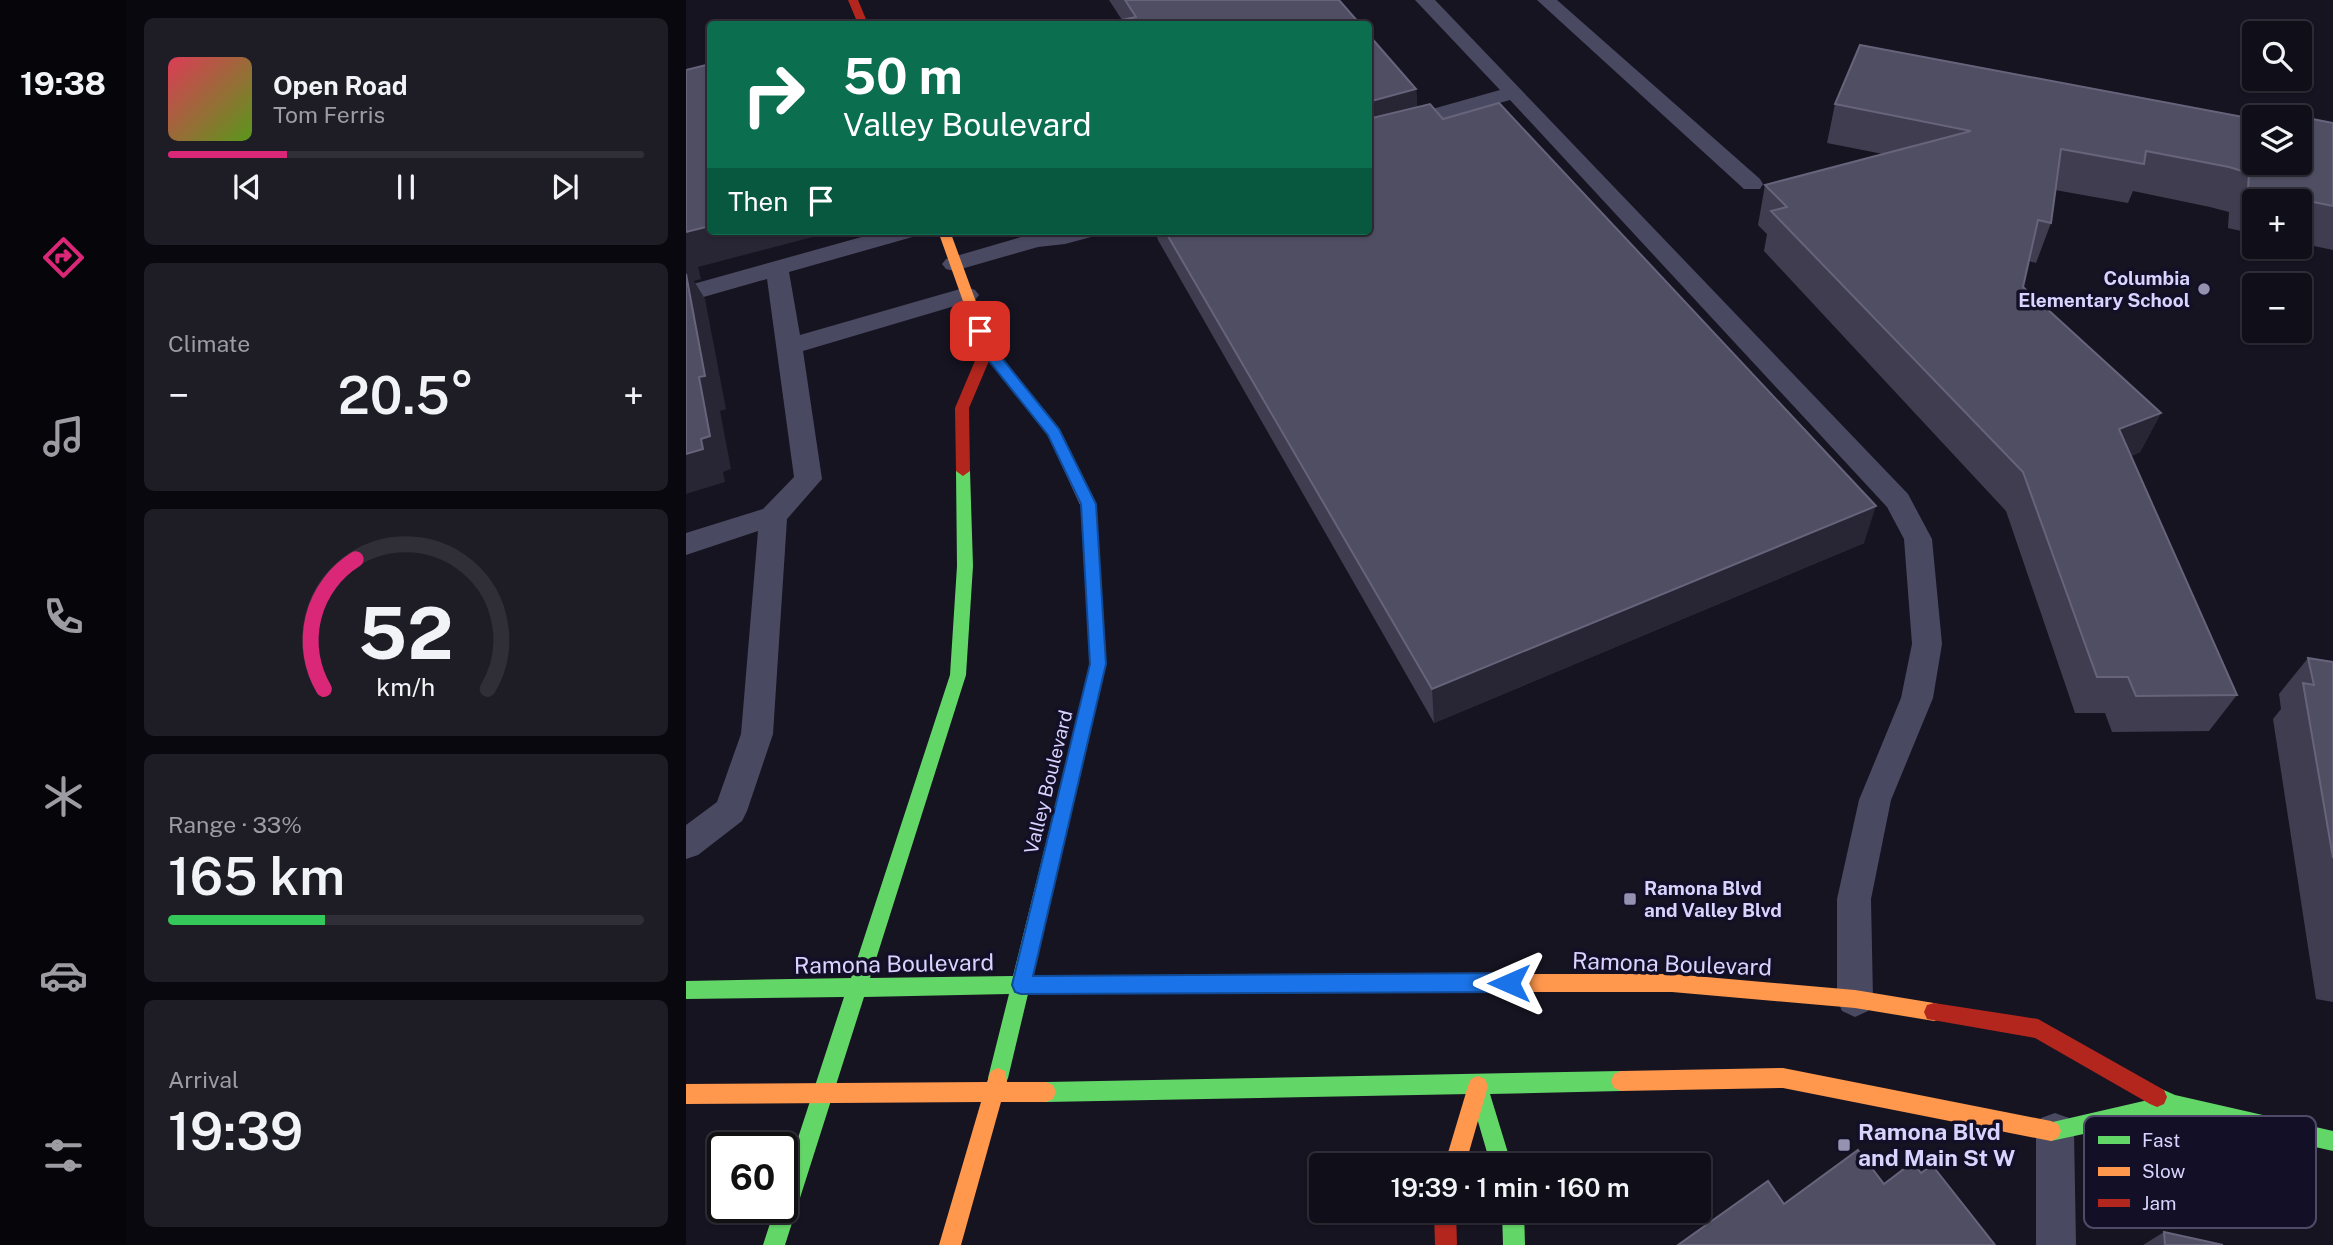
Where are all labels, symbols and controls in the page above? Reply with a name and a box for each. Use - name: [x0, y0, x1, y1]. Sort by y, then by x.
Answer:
- map controls: [2242, 21, 2312, 343]
- button: search: [2242, 21, 2312, 91]
- text: 50 m: [843, 47, 963, 105]
- icon: right: [728, 49, 819, 140]
- text: 19:38: [20, 65, 106, 102]
- text: Open Road: [273, 70, 408, 101]
- text: Tom Ferris: [273, 101, 385, 128]
- button: layers: [2242, 105, 2312, 175]
- text: Valley Boulevard: [843, 106, 1092, 143]
- icon: previous: [228, 168, 266, 206]
- icon: pause: [387, 168, 425, 206]
- icon: next: [546, 168, 584, 206]
- icon: arrive: [802, 182, 840, 220]
- text: Then: [728, 186, 788, 217]
- button: +: [2242, 189, 2312, 259]
- icon: directions: [39, 233, 88, 282]
- place label: Columbia Elementary School: [2018, 267, 2190, 311]
- button: −: [2242, 273, 2312, 343]
- marker: Columbia Elementary School: [2196, 281, 2212, 297]
- pin: [950, 301, 1010, 361]
- icon: arrive: [961, 312, 999, 350]
- text: Climate: [168, 330, 250, 357]
- text: 20.5°: [338, 365, 474, 426]
- text: −: [168, 373, 189, 418]
- text: +: [623, 373, 644, 418]
- icon: music: [39, 412, 88, 461]
- text: 52: [358, 590, 454, 675]
- icon: phone: [39, 592, 88, 641]
- text: km/h: [377, 671, 435, 701]
- street label: Valley Boulevard: [1019, 708, 1077, 856]
- icon: climate: [39, 772, 88, 821]
- text: Range · 33%: [168, 811, 302, 838]
- text: 165 km: [168, 846, 345, 907]
- place label: Ramona Blvd and Valley Blvd: [1644, 877, 1782, 921]
- marker: Ramona Blvd and Valley Blvd: [1622, 891, 1638, 907]
- position arrow: [1472, 946, 1546, 1020]
- street label: Ramona Boulevard: [1571, 947, 1773, 980]
- street label: Ramona Boulevard: [794, 948, 994, 979]
- icon: car: [39, 951, 88, 1000]
- text: Arrival: [168, 1066, 239, 1093]
- text: 19:39: [168, 1101, 303, 1162]
- legend: [2084, 1116, 2316, 1228]
- place label: Ramona Blvd and Main St W: [1858, 1118, 2015, 1171]
- text: Fast: [2142, 1129, 2180, 1151]
- icon: filters: [39, 1131, 88, 1180]
- speed limit sign: 60: [707, 1132, 798, 1223]
- marker: Ramona Blvd and Main St W: [1836, 1137, 1852, 1153]
- text: Slow: [2142, 1160, 2186, 1182]
- text: 19:39 · 1 min · 160 m: [1390, 1172, 1630, 1203]
- text: Jam: [2142, 1192, 2176, 1214]

